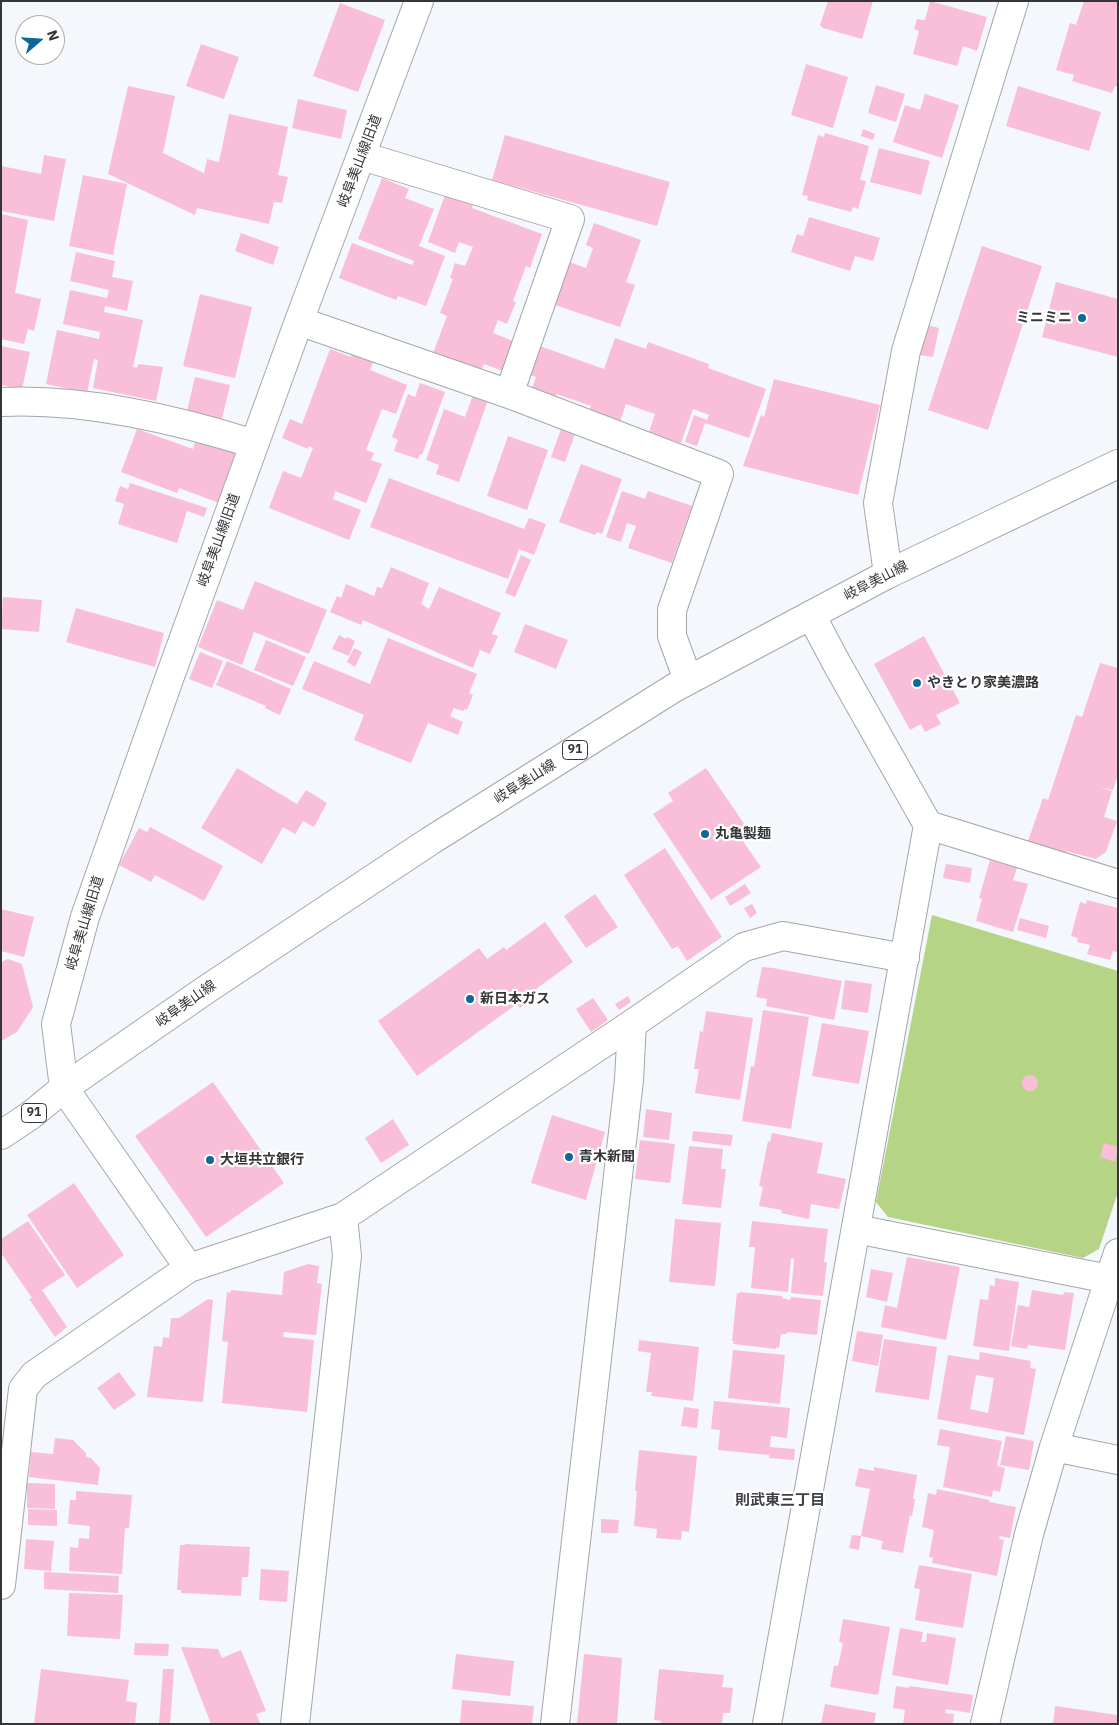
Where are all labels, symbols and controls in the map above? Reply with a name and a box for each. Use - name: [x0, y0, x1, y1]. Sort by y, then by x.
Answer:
- north arrow: [15, 15, 65, 65]
- text: N: [43, 28, 63, 43]
- street label: 岐阜美山線旧道: [335, 112, 385, 210]
- place label: ミニミニ: [1016, 310, 1072, 326]
- marker: ミニミニ: [1076, 312, 1088, 324]
- street label: 岐阜美山線旧道: [194, 491, 244, 589]
- street label: 岐阜美山線: [841, 558, 911, 604]
- place label: やきとり家美濃路: [927, 675, 1039, 691]
- marker: やきとり家美濃路: [911, 677, 923, 689]
- road number: 91: [562, 740, 588, 760]
- street label: 岐阜美山線: [491, 756, 559, 808]
- place label: 丸亀製麺: [715, 826, 771, 842]
- marker: 丸亀製麺: [699, 828, 711, 840]
- street label: 岐阜美山線旧道: [63, 874, 107, 972]
- street label: 岐阜美山線: [153, 977, 219, 1031]
- place label: 新日本ガス: [480, 991, 550, 1007]
- marker: 新日本ガス: [464, 993, 476, 1005]
- road number: 91: [22, 1104, 46, 1122]
- place label: 青木新聞: [579, 1149, 635, 1165]
- marker: 青木新聞: [563, 1151, 575, 1163]
- place label: 大垣共立銀行: [220, 1152, 304, 1168]
- marker: 大垣共立銀行: [204, 1154, 216, 1166]
- district label: 則武東三丁目: [735, 1492, 825, 1510]

